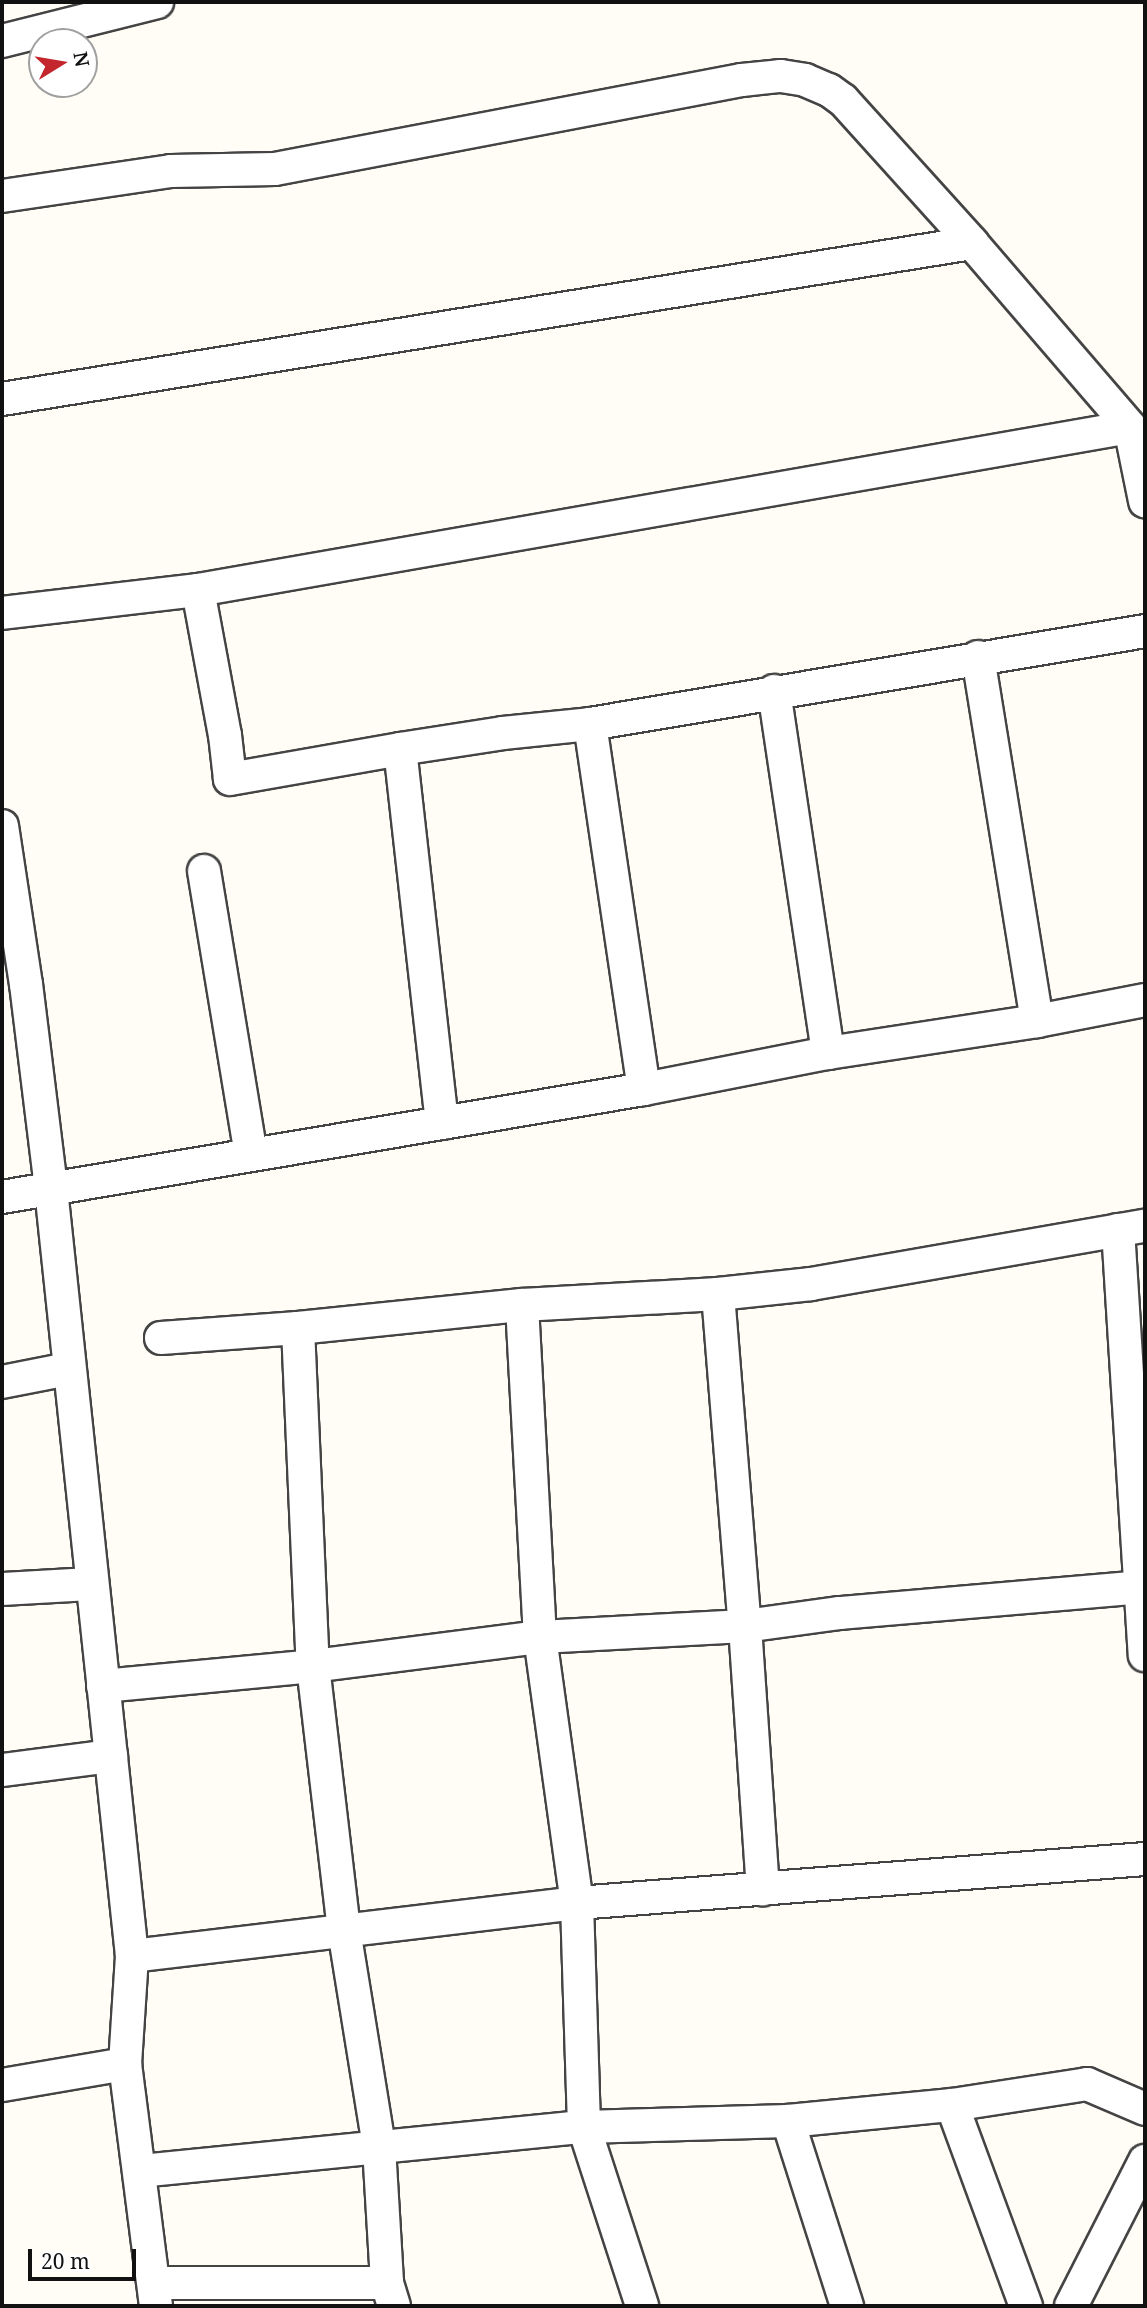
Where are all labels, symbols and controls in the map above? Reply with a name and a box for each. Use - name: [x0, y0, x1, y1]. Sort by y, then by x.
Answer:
- north arrow: [28, 28, 98, 98]
- text: N: [67, 50, 96, 69]
- scale bar: [32, 2234, 140, 2278]
- text: 20 m: [41, 2247, 90, 2275]

